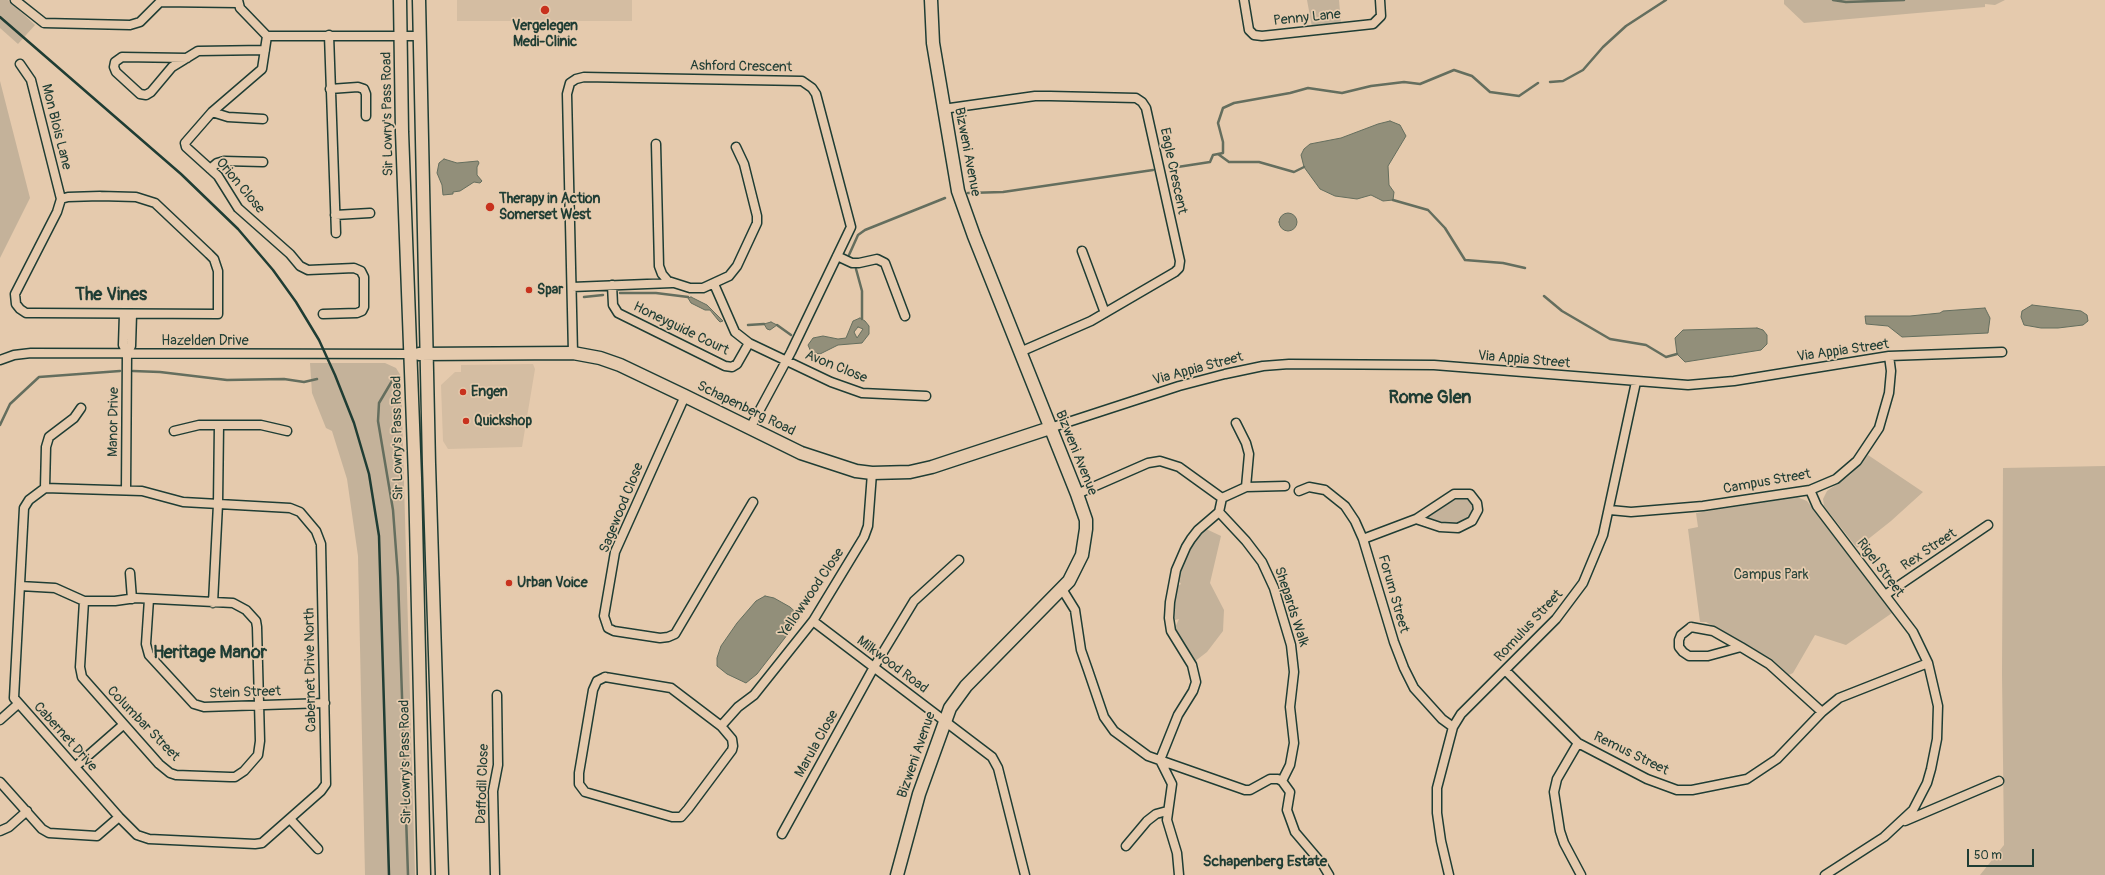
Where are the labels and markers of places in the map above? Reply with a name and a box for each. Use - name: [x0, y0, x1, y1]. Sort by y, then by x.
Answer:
- marker: Vergelegen Medi-Clinic: [539, 4, 551, 16]
- place label: Vergelegen Medi-Clinic: [512, 18, 578, 50]
- place label: Therapy in Action Somerset West: [499, 191, 600, 224]
- marker: Therapy in Action Somerset West: [484, 201, 496, 213]
- place label: Spar: [537, 282, 563, 298]
- marker: Spar: [524, 285, 534, 295]
- place label: Engen: [471, 384, 508, 400]
- marker: Engen: [458, 387, 468, 397]
- place label: Quickshop: [474, 413, 532, 429]
- marker: Quickshop: [461, 416, 471, 426]
- place label: Urban Voice: [517, 575, 588, 591]
- marker: Urban Voice: [504, 578, 514, 588]

